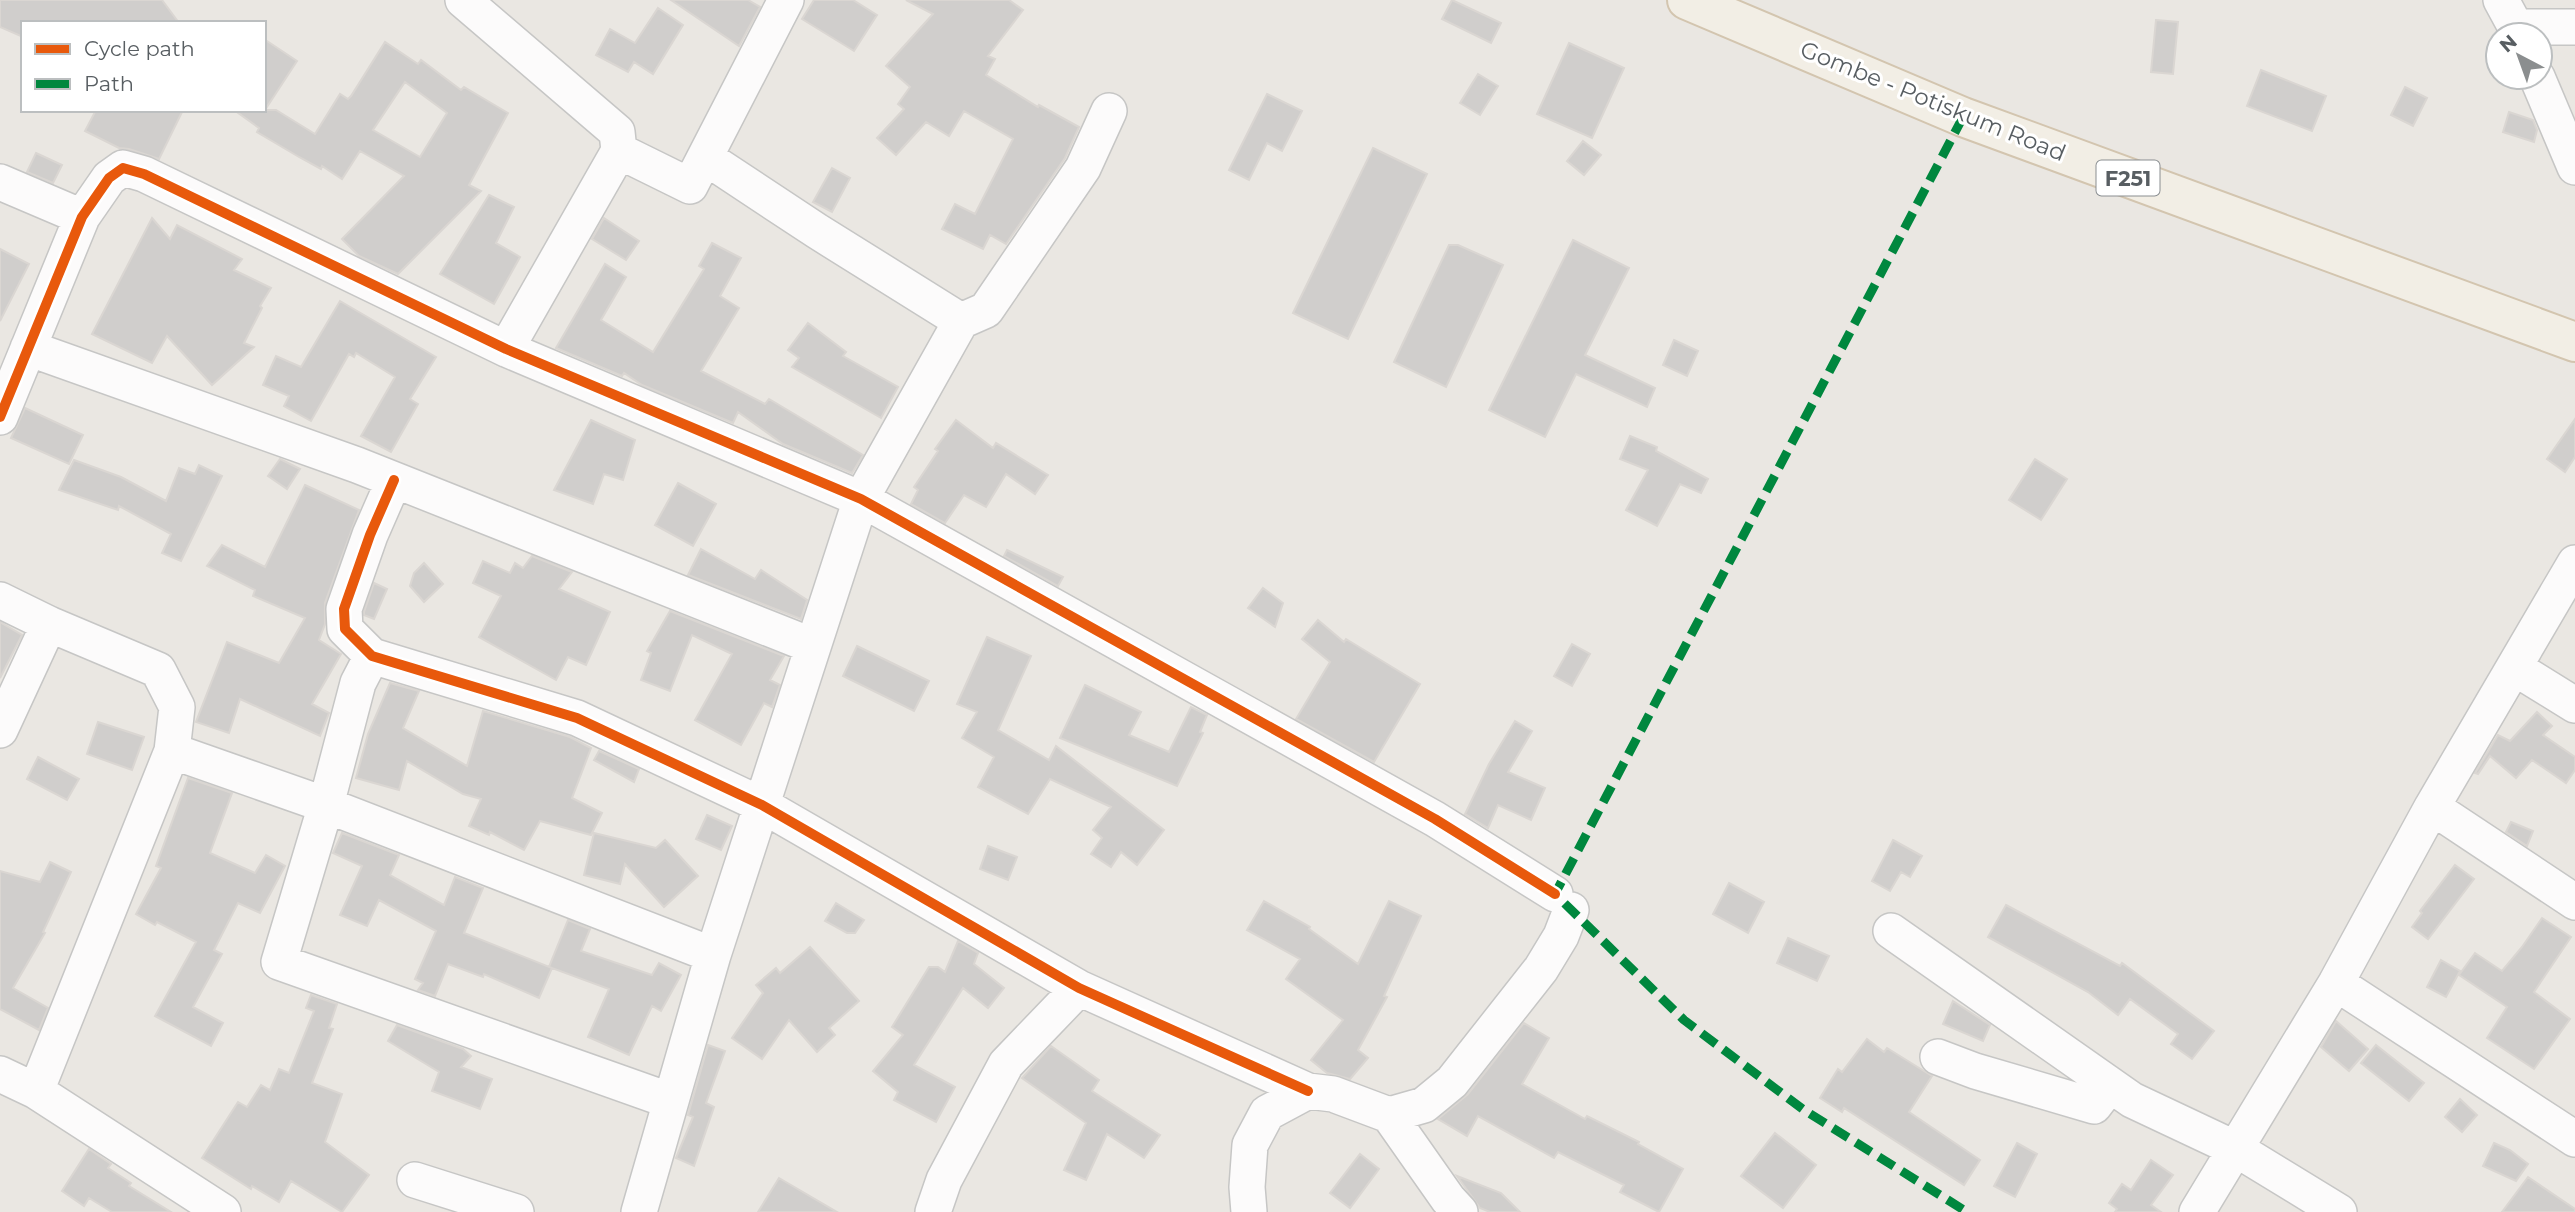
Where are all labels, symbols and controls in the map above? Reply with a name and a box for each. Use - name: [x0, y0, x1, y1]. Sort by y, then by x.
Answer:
- legend: [21, 21, 266, 112]
- north arrow: [2484, 21, 2554, 91]
- text: N: [2495, 30, 2522, 57]
- street label: Gombe - Potiskum Road: [1796, 35, 2070, 167]
- text: Cycle path: [84, 36, 195, 61]
- text: Path: [84, 71, 134, 96]
- road number: F251: [2096, 160, 2160, 196]

